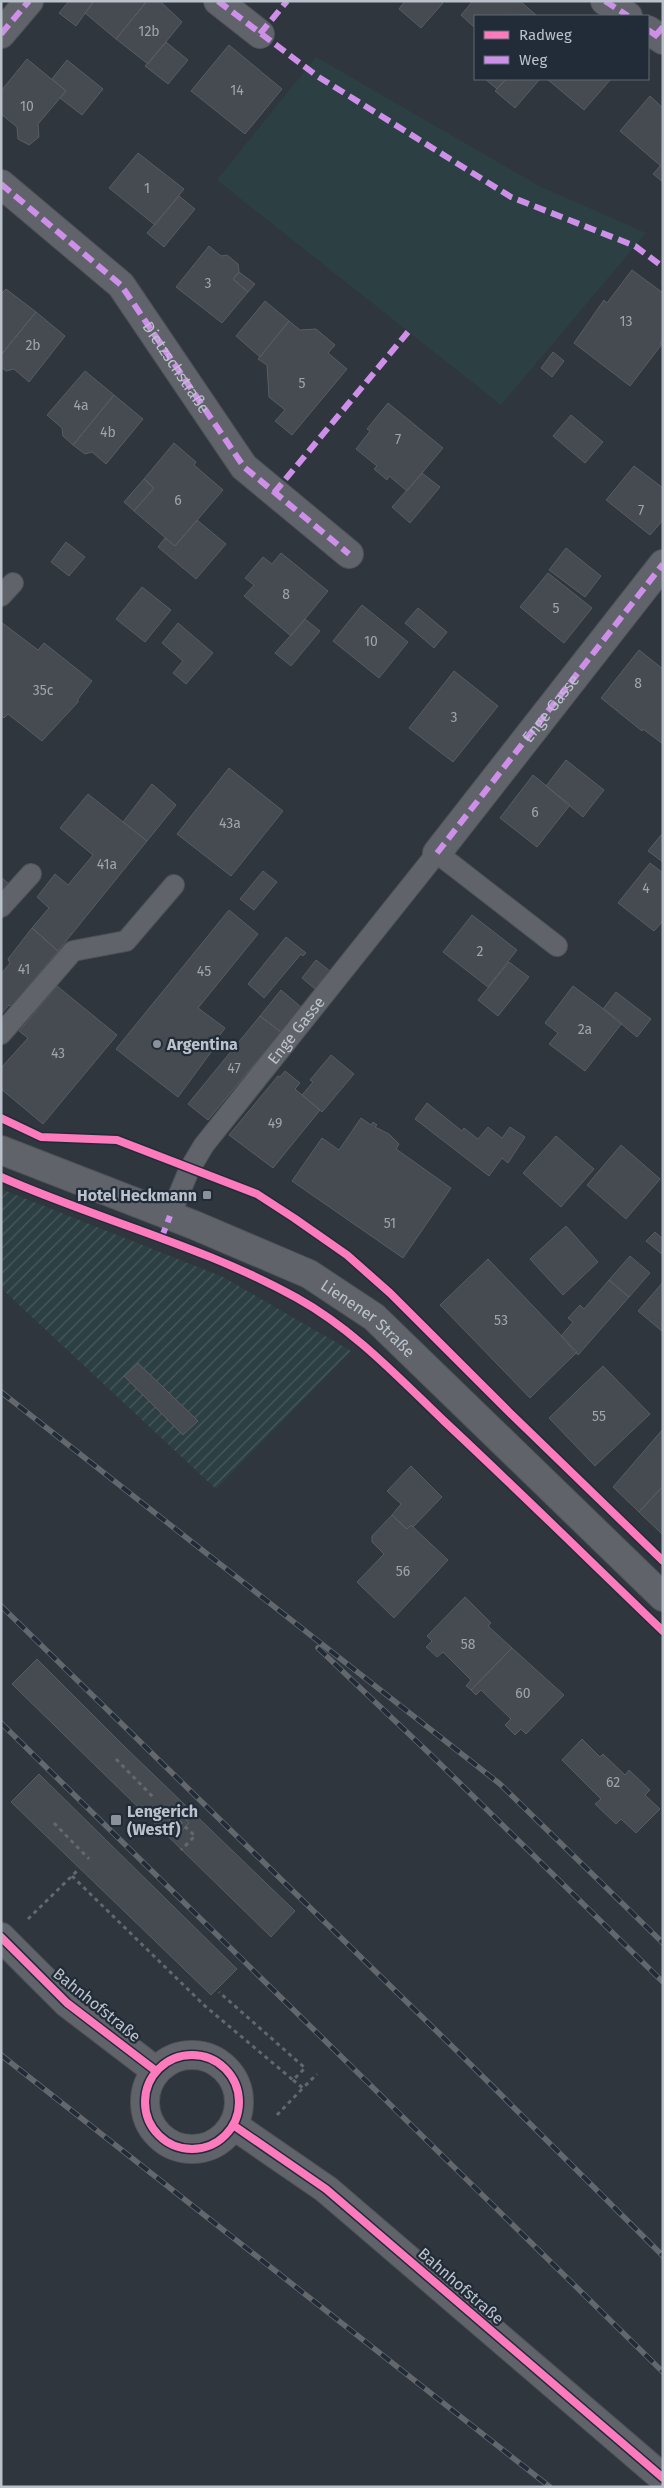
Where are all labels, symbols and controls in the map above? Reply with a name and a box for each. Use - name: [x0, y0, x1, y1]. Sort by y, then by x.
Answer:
- legend: [474, 15, 649, 80]
- house number: 12b: [138, 23, 160, 40]
- text: Radweg: [519, 26, 572, 44]
- text: Weg: [519, 51, 547, 69]
- house number: 14: [230, 82, 244, 99]
- house number: 10: [20, 98, 34, 115]
- house number: 1: [144, 180, 150, 197]
- house number: 3: [205, 275, 212, 292]
- house number: 13: [619, 313, 633, 330]
- street label: Dietzschstraße: [139, 318, 214, 417]
- house number: 2b: [25, 337, 41, 354]
- house number: 5: [298, 375, 306, 392]
- house number: 4a: [73, 397, 89, 414]
- house number: 4b: [100, 424, 116, 441]
- house number: 7: [395, 431, 401, 448]
- house number: 6: [174, 492, 182, 509]
- house number: 7: [638, 502, 644, 519]
- house number: 8: [282, 586, 290, 603]
- house number: 5: [552, 600, 560, 617]
- house number: 10: [364, 633, 378, 650]
- street label: Enge Gasse: [518, 670, 583, 746]
- house number: 8: [634, 675, 642, 692]
- house number: 35c: [33, 682, 54, 699]
- house number: 3: [451, 709, 458, 726]
- house number: 6: [531, 804, 539, 821]
- house number: 43a: [219, 815, 241, 832]
- house number: 41a: [97, 856, 117, 873]
- house number: 4: [642, 880, 650, 897]
- house number: 2: [477, 943, 484, 960]
- house number: 41: [18, 961, 30, 978]
- house number: 45: [197, 963, 211, 980]
- street label: Enge Gasse: [263, 992, 328, 1068]
- house number: 2a: [578, 1021, 592, 1038]
- place label: Argentina: [166, 1035, 238, 1054]
- marker: Argentina: [151, 1038, 163, 1050]
- house number: 43: [51, 1045, 65, 1062]
- house number: 47: [227, 1060, 241, 1077]
- house number: 49: [268, 1115, 282, 1132]
- place label: Hotel Heckmann: [77, 1186, 197, 1205]
- marker: Hotel Heckmann: [201, 1189, 213, 1201]
- house number: 51: [384, 1215, 396, 1232]
- street label: Lienener Straße: [317, 1275, 419, 1361]
- house number: 53: [494, 1312, 508, 1329]
- house number: 55: [592, 1408, 606, 1425]
- house number: 56: [396, 1563, 410, 1580]
- house number: 58: [461, 1636, 476, 1653]
- house number: 60: [515, 1685, 531, 1702]
- house number: 62: [606, 1774, 620, 1791]
- place label: Lengerich (Westf): [127, 1802, 198, 1839]
- marker: Lengerich (Westf): [109, 1813, 123, 1827]
- street label: Bahnhofstraße: [49, 1964, 145, 2046]
- street label: Bahnhofstraße: [414, 2244, 508, 2328]

